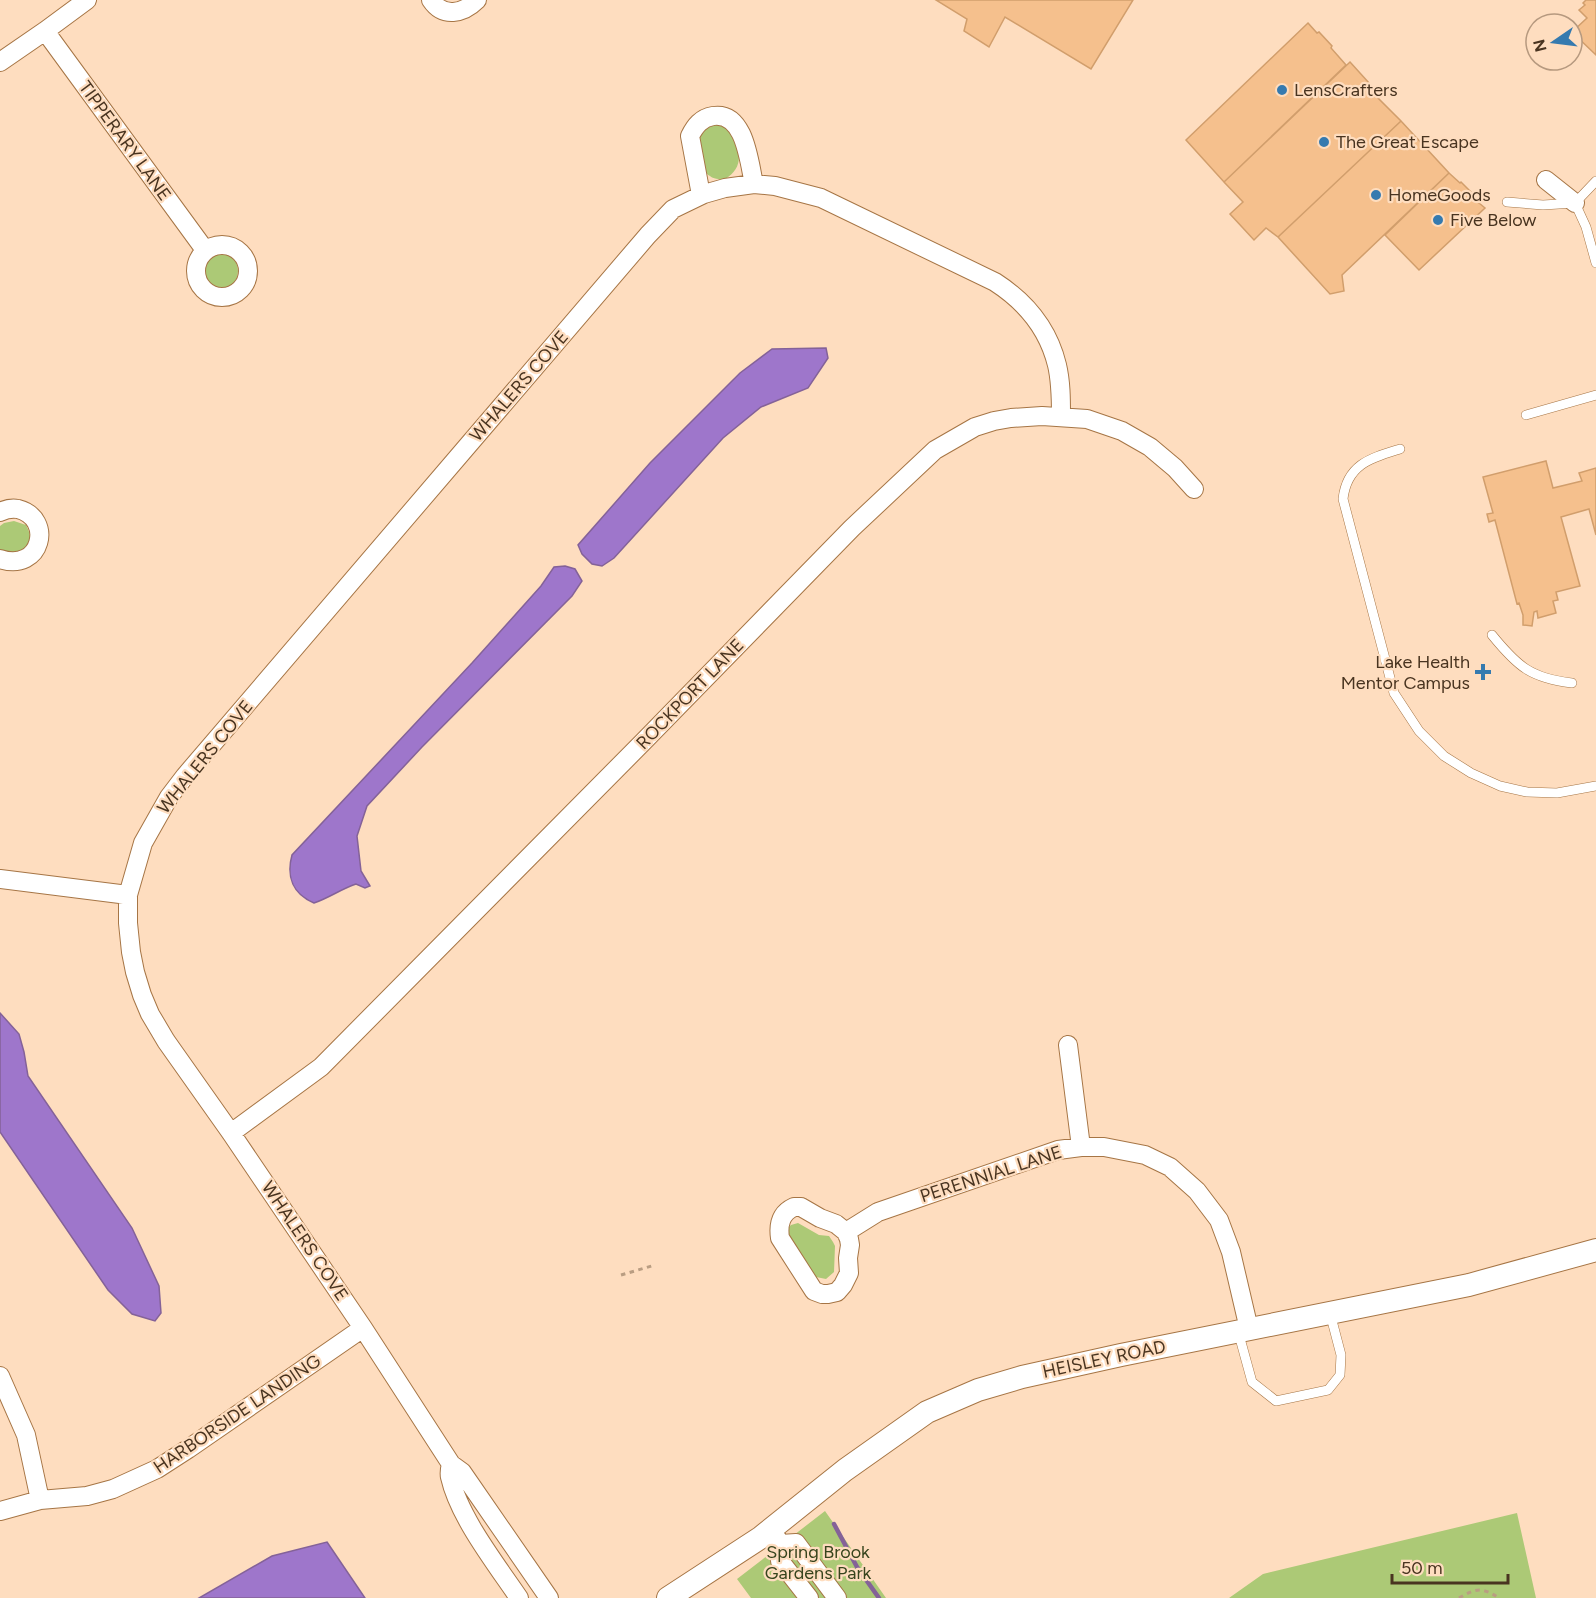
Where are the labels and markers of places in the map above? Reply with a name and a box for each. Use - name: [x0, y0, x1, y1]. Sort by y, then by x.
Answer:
- place label: LensCrafters: [1294, 79, 1398, 101]
- marker: LensCrafters: [1275, 83, 1289, 97]
- place label: The Great Escape: [1336, 131, 1479, 153]
- marker: The Great Escape: [1317, 135, 1331, 149]
- place label: HomeGoods: [1388, 184, 1491, 206]
- marker: HomeGoods: [1369, 188, 1383, 202]
- place label: Five Below: [1450, 209, 1536, 231]
- marker: Five Below: [1431, 213, 1445, 227]
- place label: Lake Health Mentor Campus: [1341, 651, 1470, 694]
- marker: Lake Health Mentor Campus: [1474, 663, 1492, 681]

